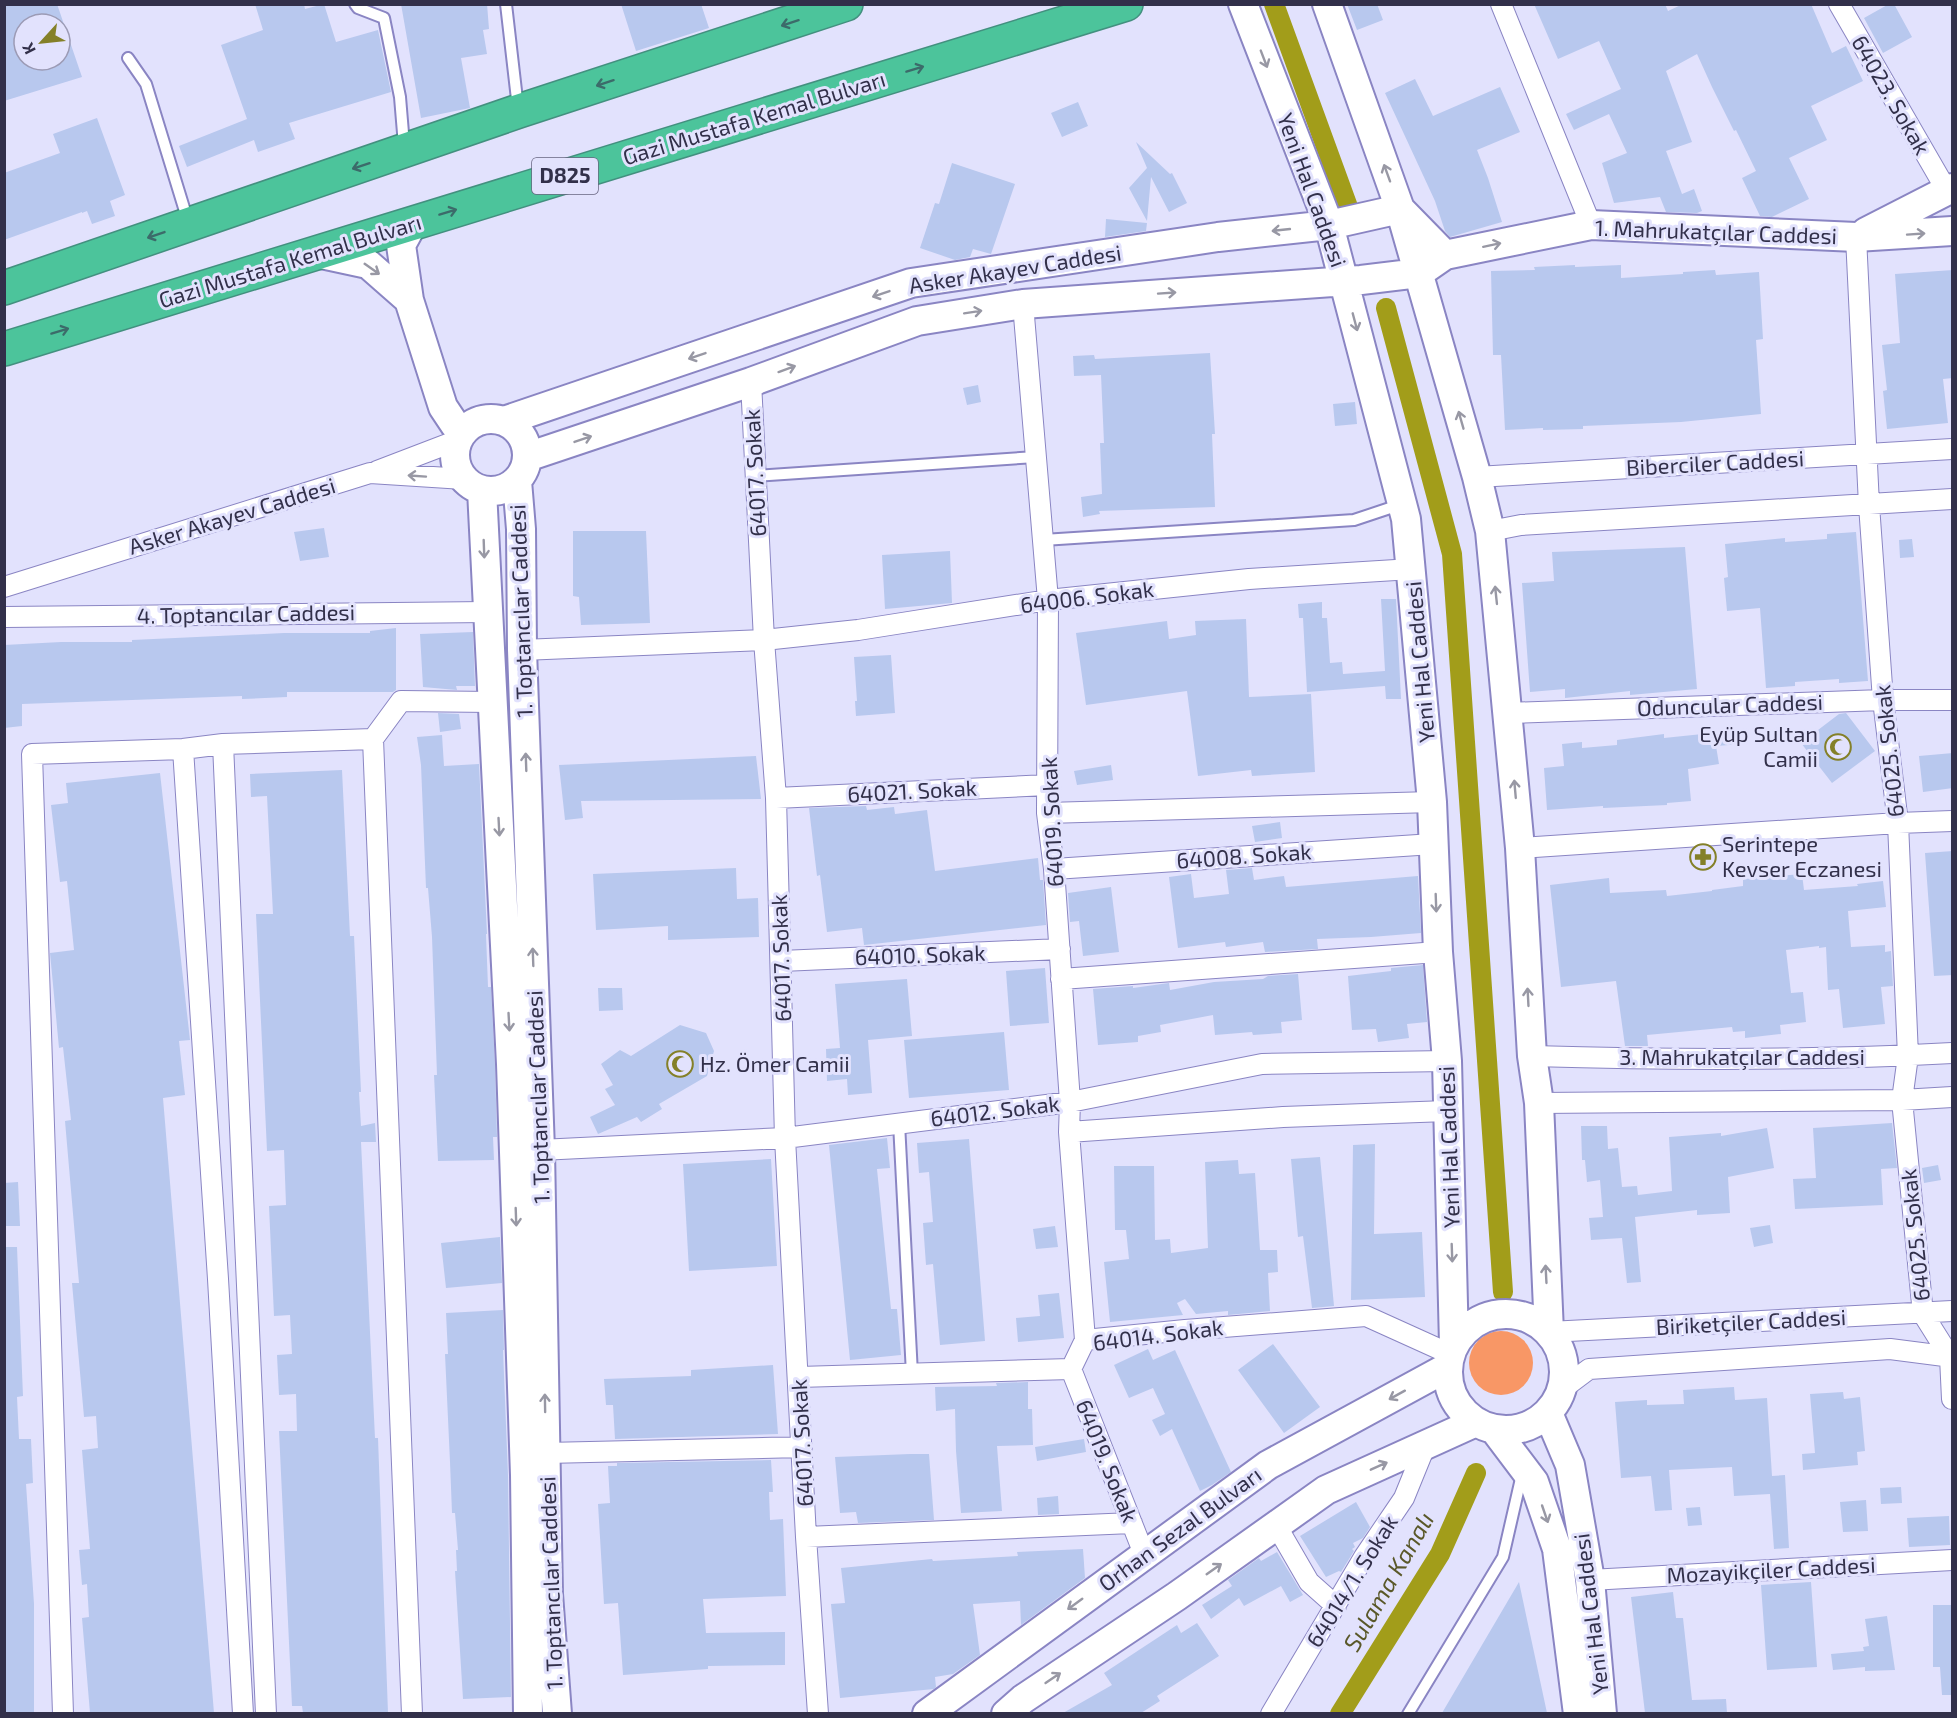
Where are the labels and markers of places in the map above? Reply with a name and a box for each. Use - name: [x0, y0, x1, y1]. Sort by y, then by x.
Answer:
- place label: Eyüp Sultan Camii: [1699, 720, 1818, 771]
- mosque icon: Eyüp Sultan Camii: [1823, 732, 1853, 762]
- place label: Serintepe Kevser Eczanesi: [1722, 830, 1882, 881]
- pharmacy icon: Serintepe Kevser Eczanesi: [1688, 842, 1718, 872]
- mosque icon: Hz. Ömer Camii: [665, 1049, 695, 1079]
- place label: Hz. Ömer Camii: [700, 1050, 850, 1076]

